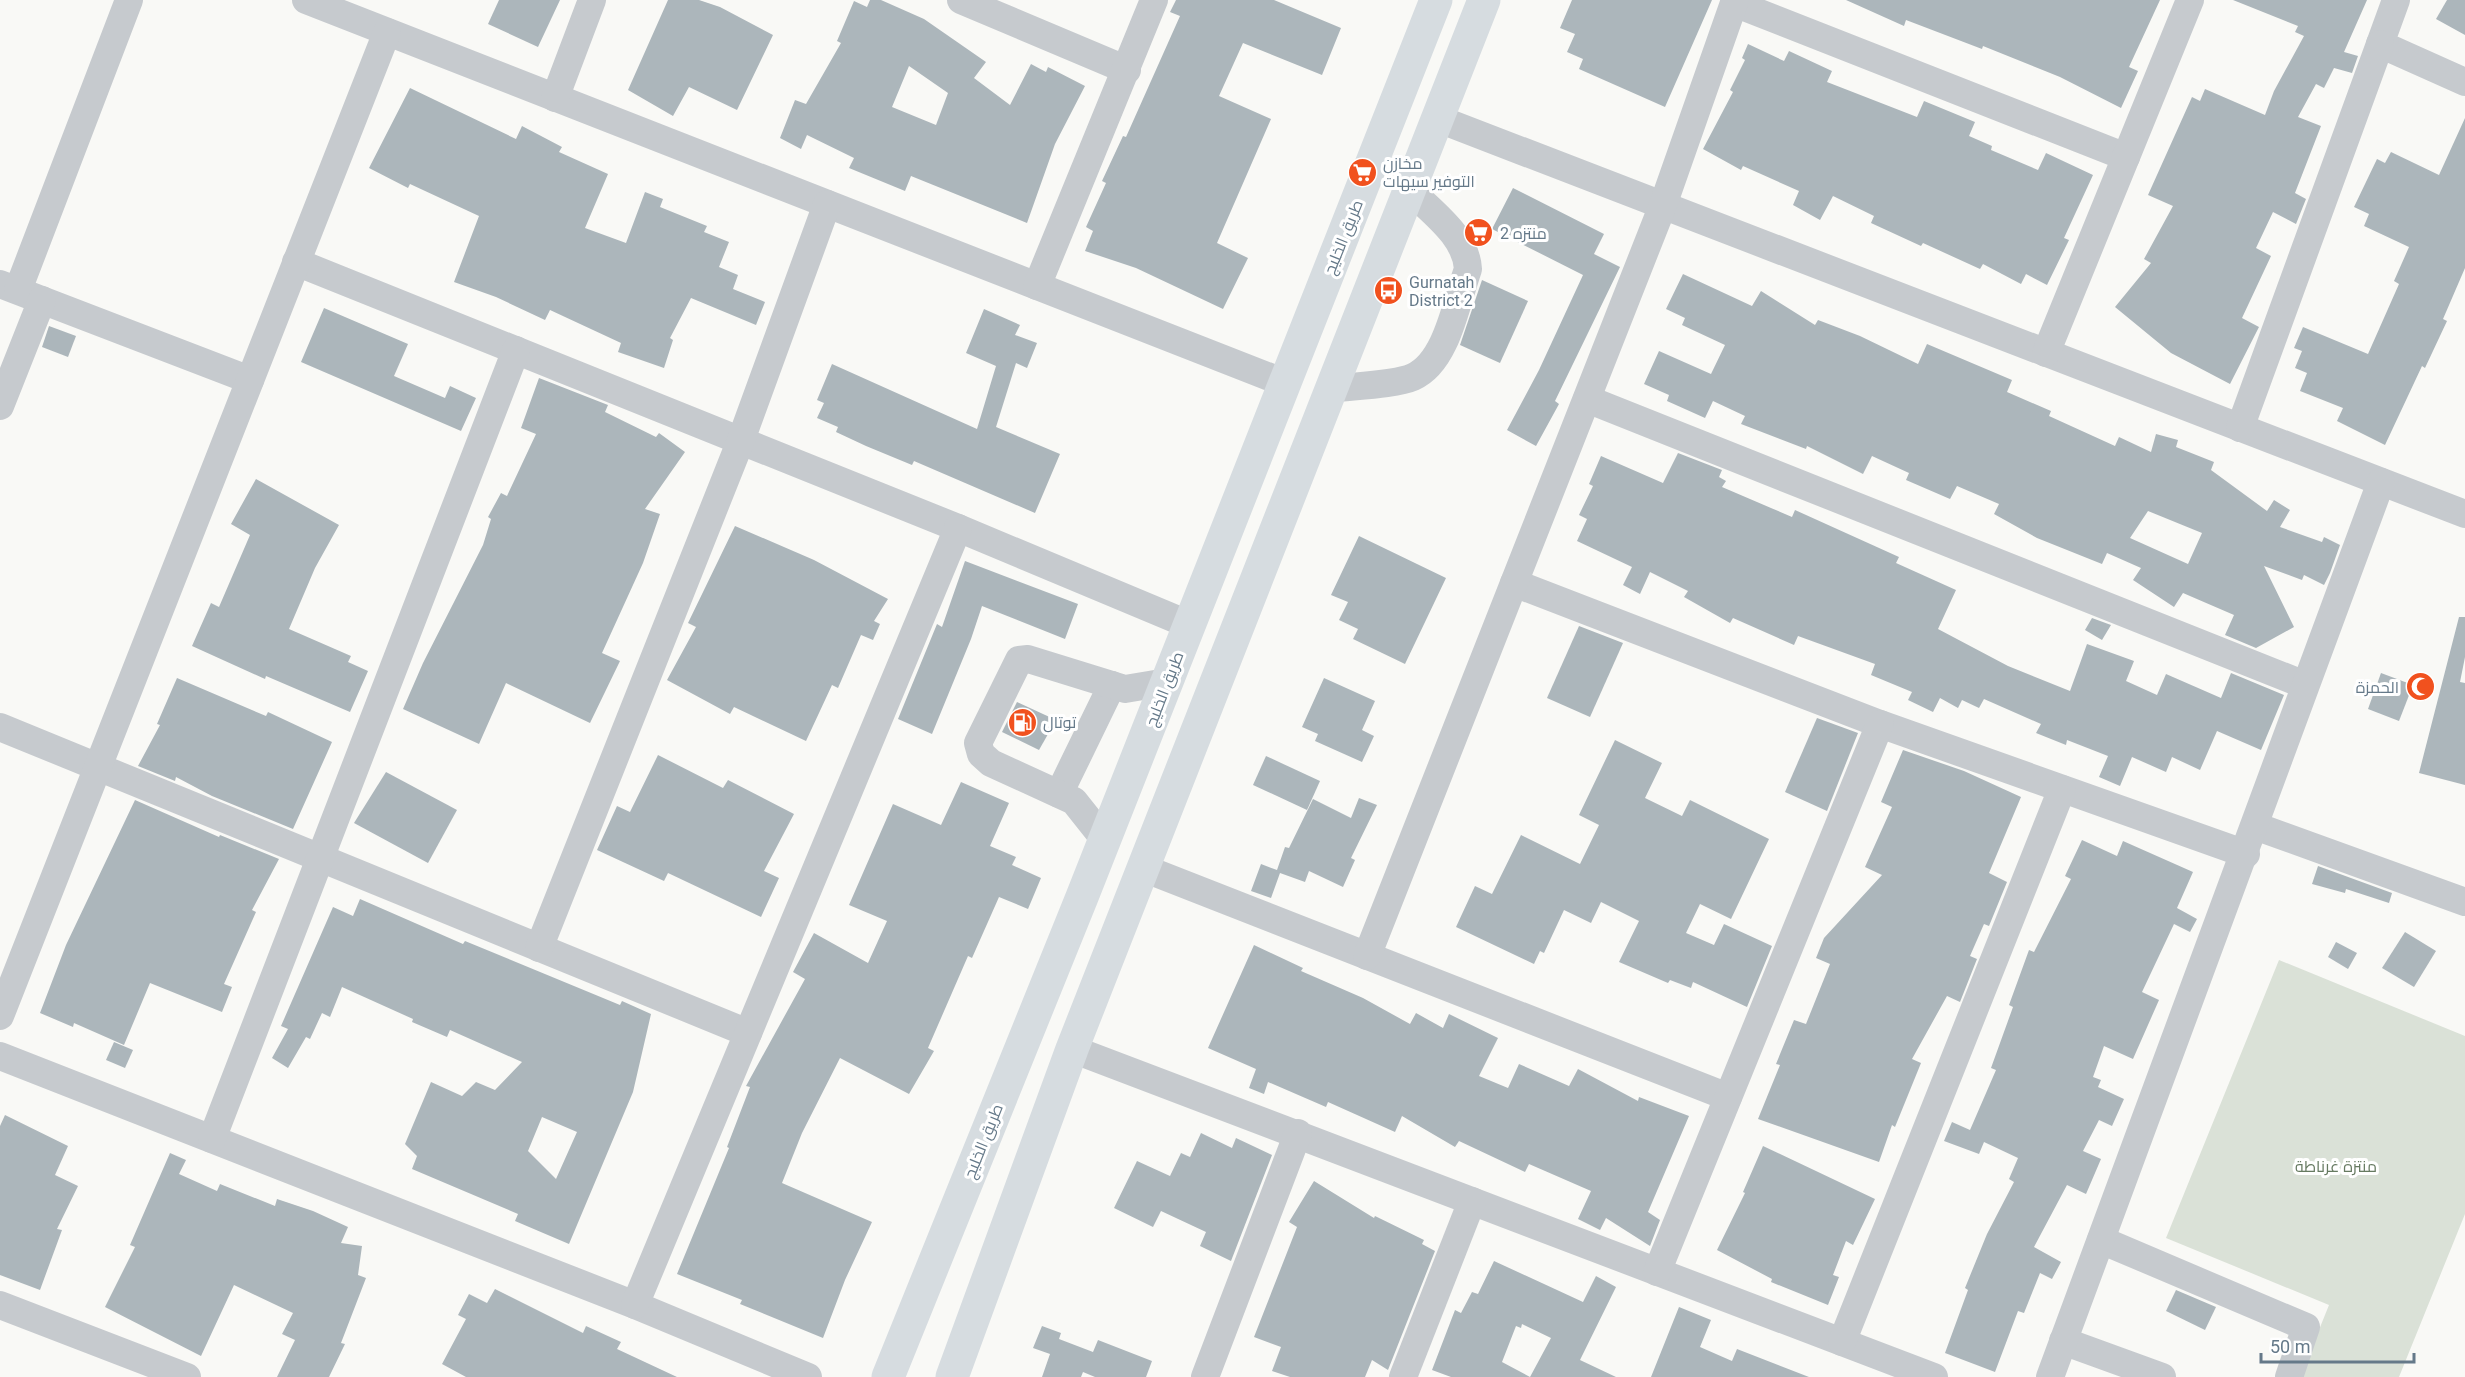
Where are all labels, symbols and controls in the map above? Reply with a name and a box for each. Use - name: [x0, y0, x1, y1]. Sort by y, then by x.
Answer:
- place label: مخازن التوفير سيهات: [1383, 154, 1475, 192]
- supermarket icon: مخازن التوفير سيهات: [1346, 156, 1378, 188]
- street label: طريق الخليج: [1320, 197, 1369, 278]
- supermarket icon: منتزه 2: [1463, 217, 1495, 249]
- place label: منتزه 2: [1500, 224, 1547, 243]
- place label: Gurnatah District 2: [1409, 273, 1474, 310]
- bus stop icon: Gurnatah District 2: [1372, 275, 1404, 307]
- street label: طريق الخليج: [1142, 649, 1189, 730]
- mosque icon: الحمزة: [2404, 671, 2436, 703]
- place label: الحمزة: [2356, 678, 2399, 697]
- fuel station icon: توتال: [1006, 706, 1038, 738]
- place label: توتال: [1043, 713, 1077, 733]
- street label: طريق الخليج: [960, 1101, 1009, 1182]
- park label: منتزة غرناطة: [2295, 1157, 2377, 1176]
- scale bar: [2261, 1326, 2414, 1364]
- text: 50 m: [2270, 1336, 2310, 1357]

